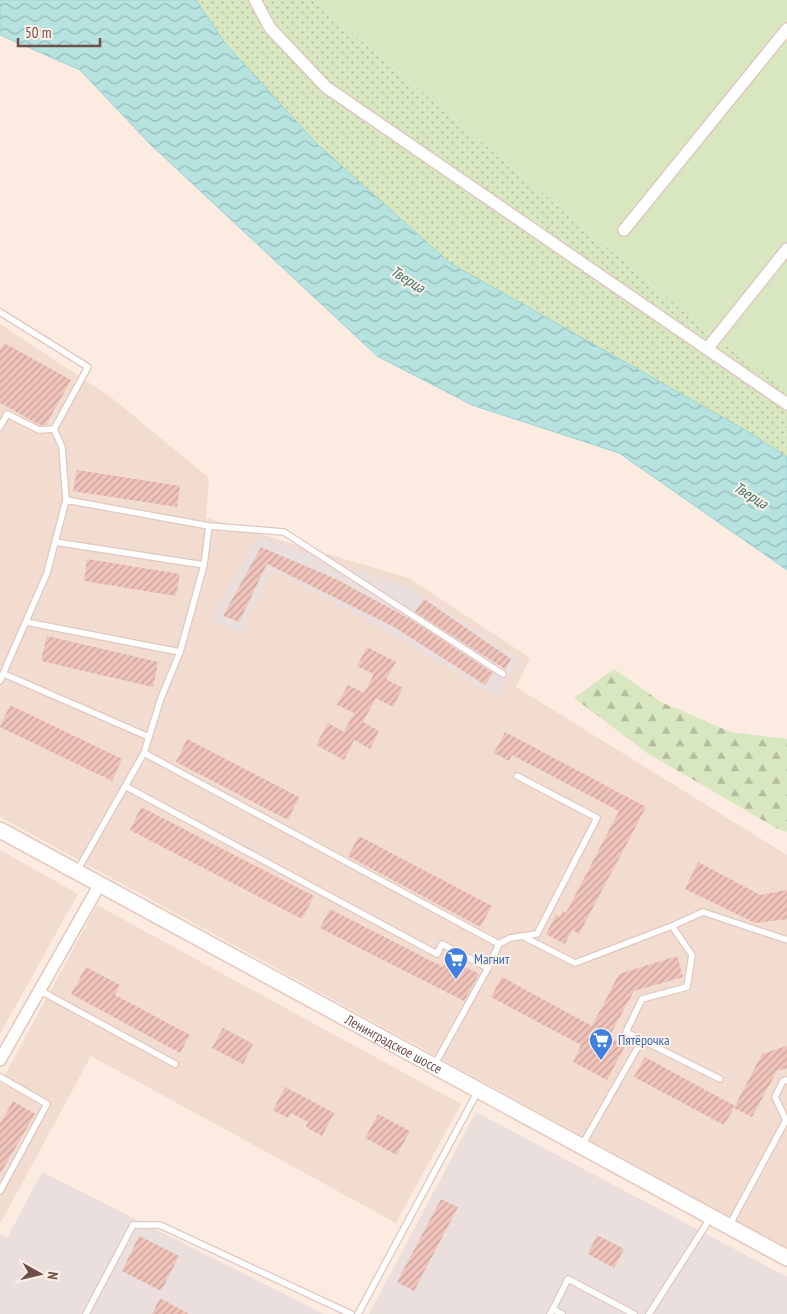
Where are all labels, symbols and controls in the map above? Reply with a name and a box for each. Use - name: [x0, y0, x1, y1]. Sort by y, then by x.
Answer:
- scale bar: [18, 15, 100, 47]
- text: 50 m: [25, 23, 51, 42]
- water label: Тверца: [387, 261, 429, 297]
- water label: Тверца: [730, 477, 772, 513]
- supermarket icon: Магнит: [443, 946, 469, 980]
- place label: Магнит: [474, 950, 510, 968]
- street label: Ленинградское шоссе: [341, 1010, 445, 1078]
- supermarket icon: Пятёрочка: [588, 1027, 614, 1061]
- place label: Пятёрочка: [618, 1031, 670, 1049]
- north arrow: [15, 1249, 65, 1299]
- text: N: [43, 1271, 62, 1281]

